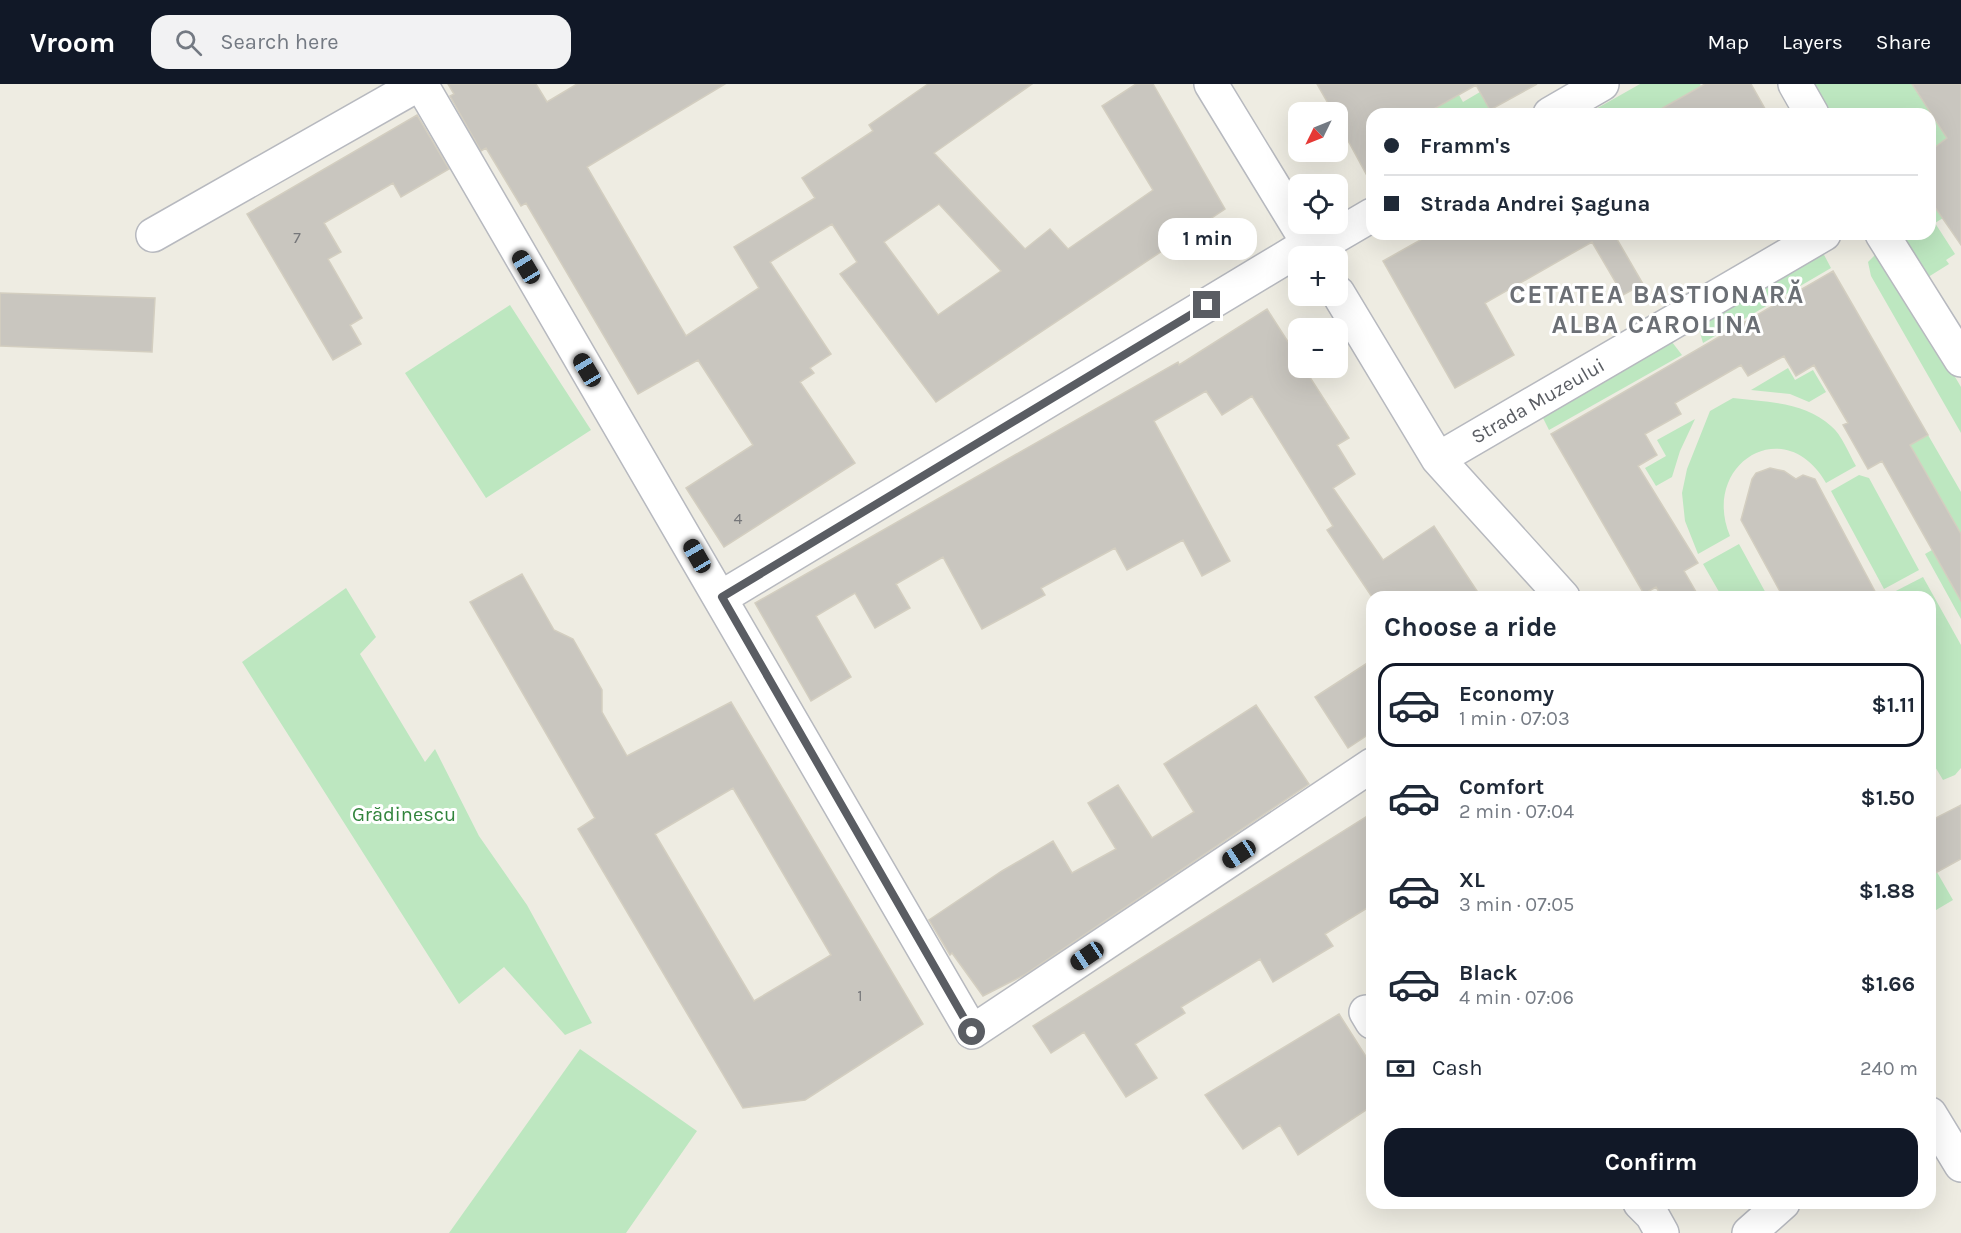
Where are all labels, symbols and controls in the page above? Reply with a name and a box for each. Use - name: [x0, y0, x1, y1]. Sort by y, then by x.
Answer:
- search box: [151, 15, 571, 69]
- text: Vroom: [30, 26, 115, 59]
- icon: search: [172, 26, 205, 59]
- text: Search here: [220, 29, 339, 55]
- text: Map: [1707, 30, 1749, 54]
- text: Layers: [1782, 30, 1843, 54]
- text: Share: [1876, 30, 1931, 54]
- north arrow: [1288, 102, 1348, 162]
- map controls: [1288, 102, 1348, 378]
- text: Framm's: [1420, 133, 1511, 159]
- button: locate: [1288, 174, 1348, 234]
- text: Strada Andrei Șaguna: [1420, 191, 1650, 217]
- callout: 1 min: [1158, 218, 1256, 260]
- text: 1 min: [1182, 227, 1233, 250]
- house number: 7: [293, 228, 301, 247]
- button: +: [1288, 246, 1348, 306]
- car: [509, 247, 543, 287]
- district label: CETATEA BASTIONARĂ ALBA CAROLINA: [1509, 279, 1805, 340]
- route end: [1193, 291, 1220, 318]
- button: −: [1288, 318, 1348, 378]
- car: [570, 350, 604, 390]
- street label: Strada Muzeului: [1467, 354, 1609, 448]
- house number: 4: [734, 509, 743, 528]
- car: [680, 536, 714, 576]
- text: Choose a ride: [1384, 611, 1557, 643]
- icon: car: [1387, 678, 1441, 732]
- text: Economy: [1459, 681, 1554, 707]
- text: $1.11: [1872, 692, 1915, 718]
- text: 1 min · 07:03: [1459, 707, 1570, 730]
- icon: car: [1387, 771, 1441, 825]
- text: Comfort: [1459, 774, 1544, 800]
- text: $1.50: [1861, 785, 1915, 811]
- text: 2 min · 07:04: [1459, 800, 1574, 823]
- park label: Grădinescu: [352, 803, 456, 826]
- car: [1219, 837, 1259, 871]
- icon: car: [1387, 864, 1441, 918]
- text: XL: [1459, 867, 1485, 893]
- text: $1.88: [1859, 878, 1915, 904]
- text: 3 min · 07:05: [1459, 893, 1574, 916]
- car: [1067, 938, 1107, 974]
- icon: car: [1387, 957, 1441, 1011]
- text: Black: [1459, 960, 1518, 986]
- text: $1.66: [1861, 971, 1915, 997]
- house number: 1: [857, 986, 863, 1005]
- text: 4 min · 07:06: [1459, 986, 1574, 1009]
- route start: [958, 1018, 985, 1045]
- icon: cash: [1384, 1052, 1417, 1085]
- text: Cash: [1432, 1055, 1482, 1081]
- text: 240 m: [1860, 1057, 1918, 1080]
- button: Confirm: [1384, 1128, 1918, 1197]

